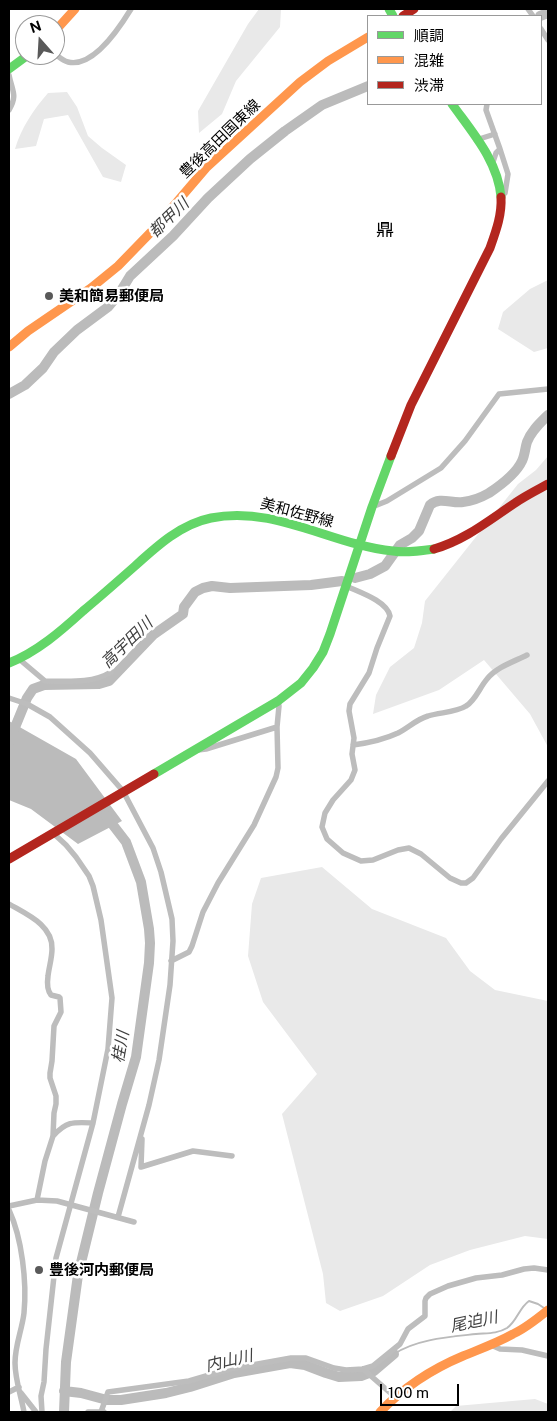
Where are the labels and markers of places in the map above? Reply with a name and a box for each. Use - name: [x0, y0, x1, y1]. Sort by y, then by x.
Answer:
- place label: 美和簡易郵便局: [59, 287, 164, 305]
- marker: 美和簡易郵便局: [43, 290, 55, 302]
- place label: 豊後河内郵便局: [49, 1261, 154, 1279]
- marker: 豊後河内郵便局: [33, 1264, 45, 1276]

